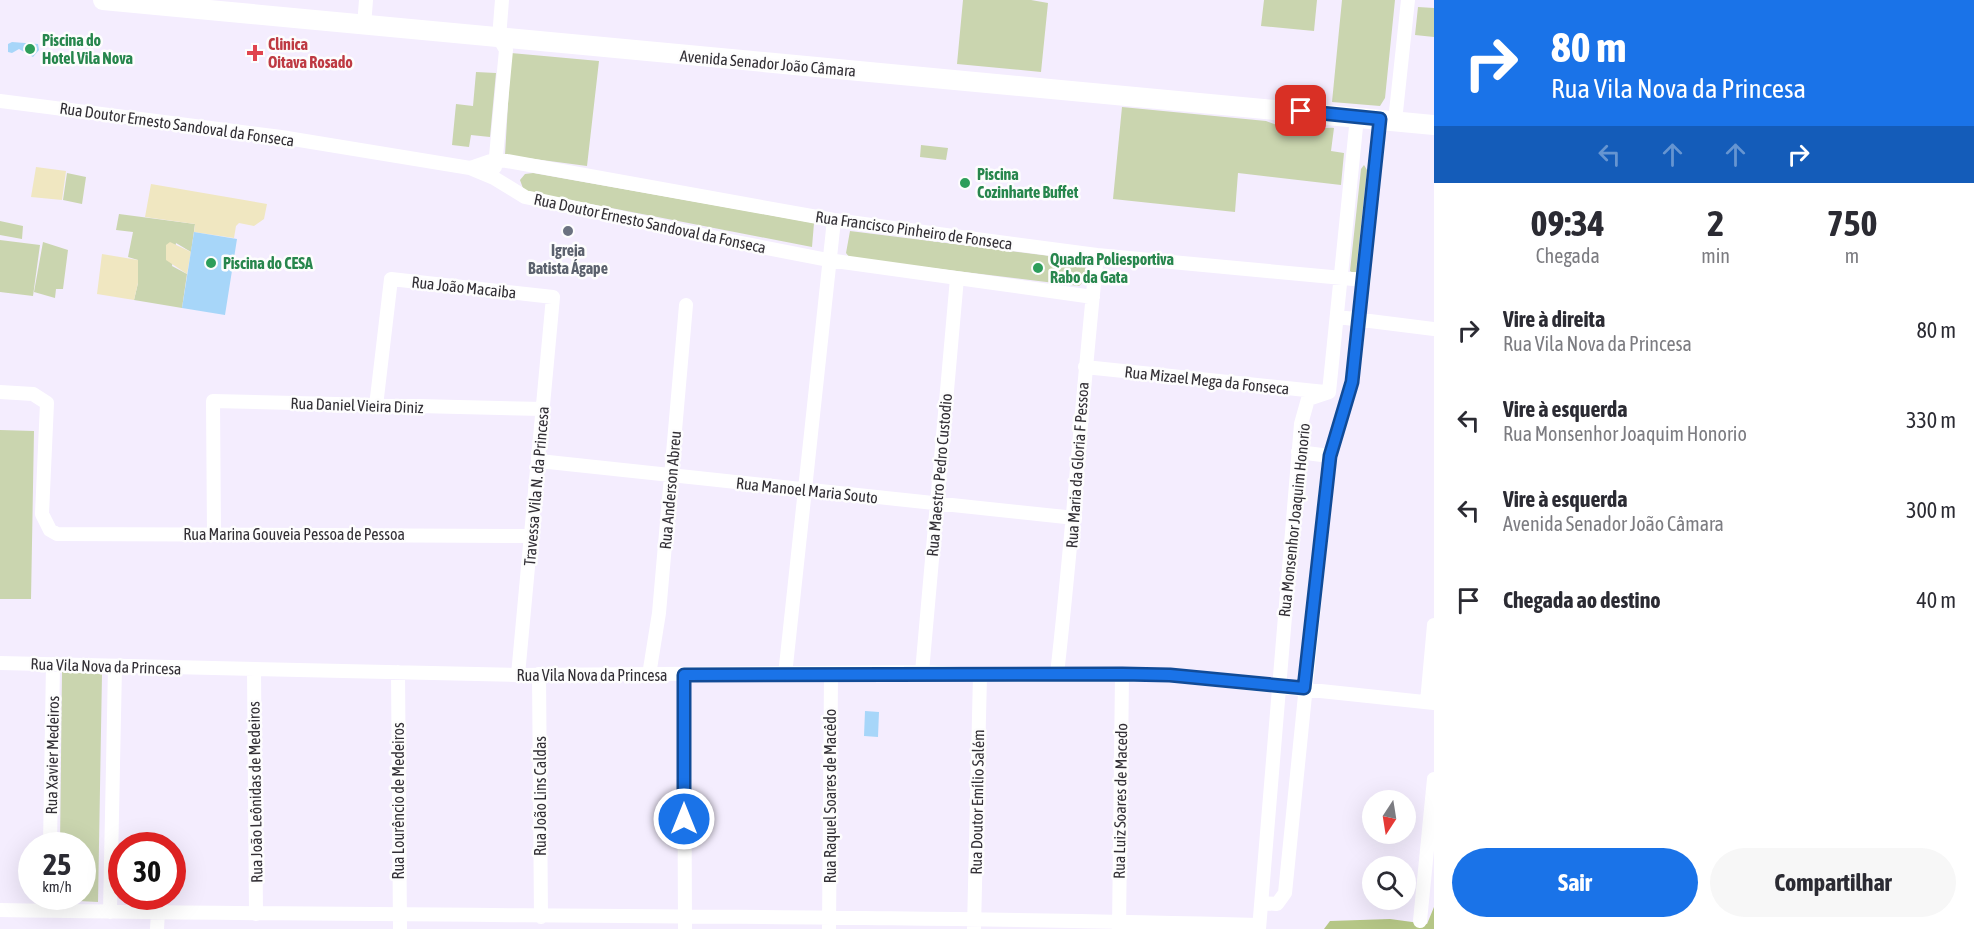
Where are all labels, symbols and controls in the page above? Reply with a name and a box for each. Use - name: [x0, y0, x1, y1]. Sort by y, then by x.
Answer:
- text: 80 m: [1551, 23, 1626, 71]
- icon: right: [1452, 24, 1530, 102]
- place label: Piscina do Hotel Vila Nova: [42, 31, 133, 67]
- place label: Clinica Oitava Rosado: [268, 35, 353, 71]
- marker: Piscina do Hotel Vila Nova: [23, 42, 37, 56]
- marker: Clinica Oitava Rosado: [246, 44, 264, 62]
- street label: Avenida Senador João Câmara: [679, 46, 857, 80]
- text: Rua Vila Nova da Princesa: [1551, 73, 1806, 104]
- pin: [1275, 85, 1326, 136]
- icon: arrive: [1284, 94, 1317, 127]
- street label: Rua Doutor Ernesto Sandoval da Fonseca: [58, 99, 296, 149]
- icon: left: [1593, 138, 1626, 171]
- icon: ahead: [1656, 138, 1689, 171]
- icon: ahead: [1719, 138, 1752, 171]
- icon: right: [1782, 138, 1815, 171]
- place label: Piscina Cozinharte Buffet: [977, 165, 1079, 201]
- marker: Piscina Cozinharte Buffet: [958, 176, 972, 190]
- street label: Rua Doutor Ernesto Sandoval da Fonseca: [532, 190, 768, 256]
- text: 09:34: [1531, 202, 1605, 244]
- text: 2: [1707, 202, 1724, 244]
- text: 750: [1827, 202, 1877, 244]
- street label: Rua Francisco Pinheiro de Fonseca: [814, 207, 1014, 253]
- marker: Igreja Batista Ágape: [561, 224, 575, 238]
- place label: Igreja Batista Ágape: [528, 241, 608, 277]
- text: Chegada: [1536, 244, 1600, 267]
- text: min: [1701, 244, 1730, 267]
- text: m: [1845, 244, 1859, 267]
- place label: Quadra Poliesportiva Rabo da Gata: [1050, 250, 1174, 286]
- place label: Piscina do CESA: [223, 254, 313, 272]
- marker: Piscina do CESA: [204, 256, 218, 270]
- marker: Quadra Poliesportiva Rabo da Gata: [1031, 261, 1045, 275]
- street label: Rua João Macaiba: [411, 273, 517, 301]
- text: Vire à direita: [1503, 306, 1605, 332]
- icon: right: [1452, 314, 1485, 347]
- text: 80 m: [1916, 317, 1956, 343]
- text: Rua Vila Nova da Princesa: [1503, 332, 1692, 355]
- street label: Rua Mizael Mega da Fonseca: [1124, 362, 1290, 399]
- street label: Rua Maria da Gloria F Pessoa: [1062, 381, 1092, 549]
- street label: Rua Maestro Pedro Custodio: [923, 393, 955, 557]
- street label: Rua Daniel Vieira Diniz: [290, 394, 424, 416]
- text: Vire à esquerda: [1503, 396, 1628, 422]
- icon: left: [1452, 404, 1485, 437]
- street label: Travessa Vila N. da Princesa: [520, 406, 552, 566]
- text: 330 m: [1906, 407, 1956, 433]
- street label: Rua Monsenhor Joaquim Honorio: [1275, 422, 1314, 618]
- text: Rua Monsenhor Joaquim Honorio: [1503, 422, 1747, 445]
- street label: Rua Anderson Abreu: [656, 430, 684, 550]
- street label: Rua Manoel Maria Souto: [735, 474, 879, 506]
- text: Vire à esquerda: [1503, 486, 1628, 512]
- icon: left: [1452, 494, 1485, 527]
- text: 300 m: [1906, 497, 1956, 523]
- text: Avenida Senador João Câmara: [1503, 512, 1724, 535]
- street label: Rua Marina Gouveia Pessoa de Pessoa: [183, 525, 405, 543]
- icon: arrive: [1452, 584, 1485, 617]
- text: Chegada ao destino: [1503, 587, 1661, 613]
- text: 40 m: [1916, 587, 1956, 613]
- street label: Rua Vila Nova da Princesa: [30, 654, 182, 678]
- street label: Rua Vila Nova da Princesa: [516, 666, 668, 684]
- street label: Rua Xavier Medeiros: [42, 695, 62, 815]
- street label: Rua João Leônidas de Medeiros: [244, 701, 266, 883]
- street label: Rua Raquel Soares de Macêdo: [821, 709, 840, 883]
- street label: Rua Lourêncio de Medeiros: [389, 722, 407, 880]
- street label: Rua Luiz Soares de Macedo: [1110, 723, 1130, 879]
- street label: Rua Doutor Emílio Salém: [967, 729, 987, 875]
- street label: Rua João Lins Caldas: [531, 736, 549, 856]
- position arrow: [652, 787, 716, 851]
- north arrow: [1362, 790, 1416, 844]
- map controls: [1362, 790, 1416, 910]
- speed limit sign: 30: [108, 832, 186, 910]
- text: 25: [43, 847, 71, 881]
- button: Sair: [1452, 848, 1698, 917]
- button: Compartilhar: [1710, 848, 1956, 917]
- button: search: [1362, 856, 1416, 910]
- text: km/h: [42, 878, 72, 895]

